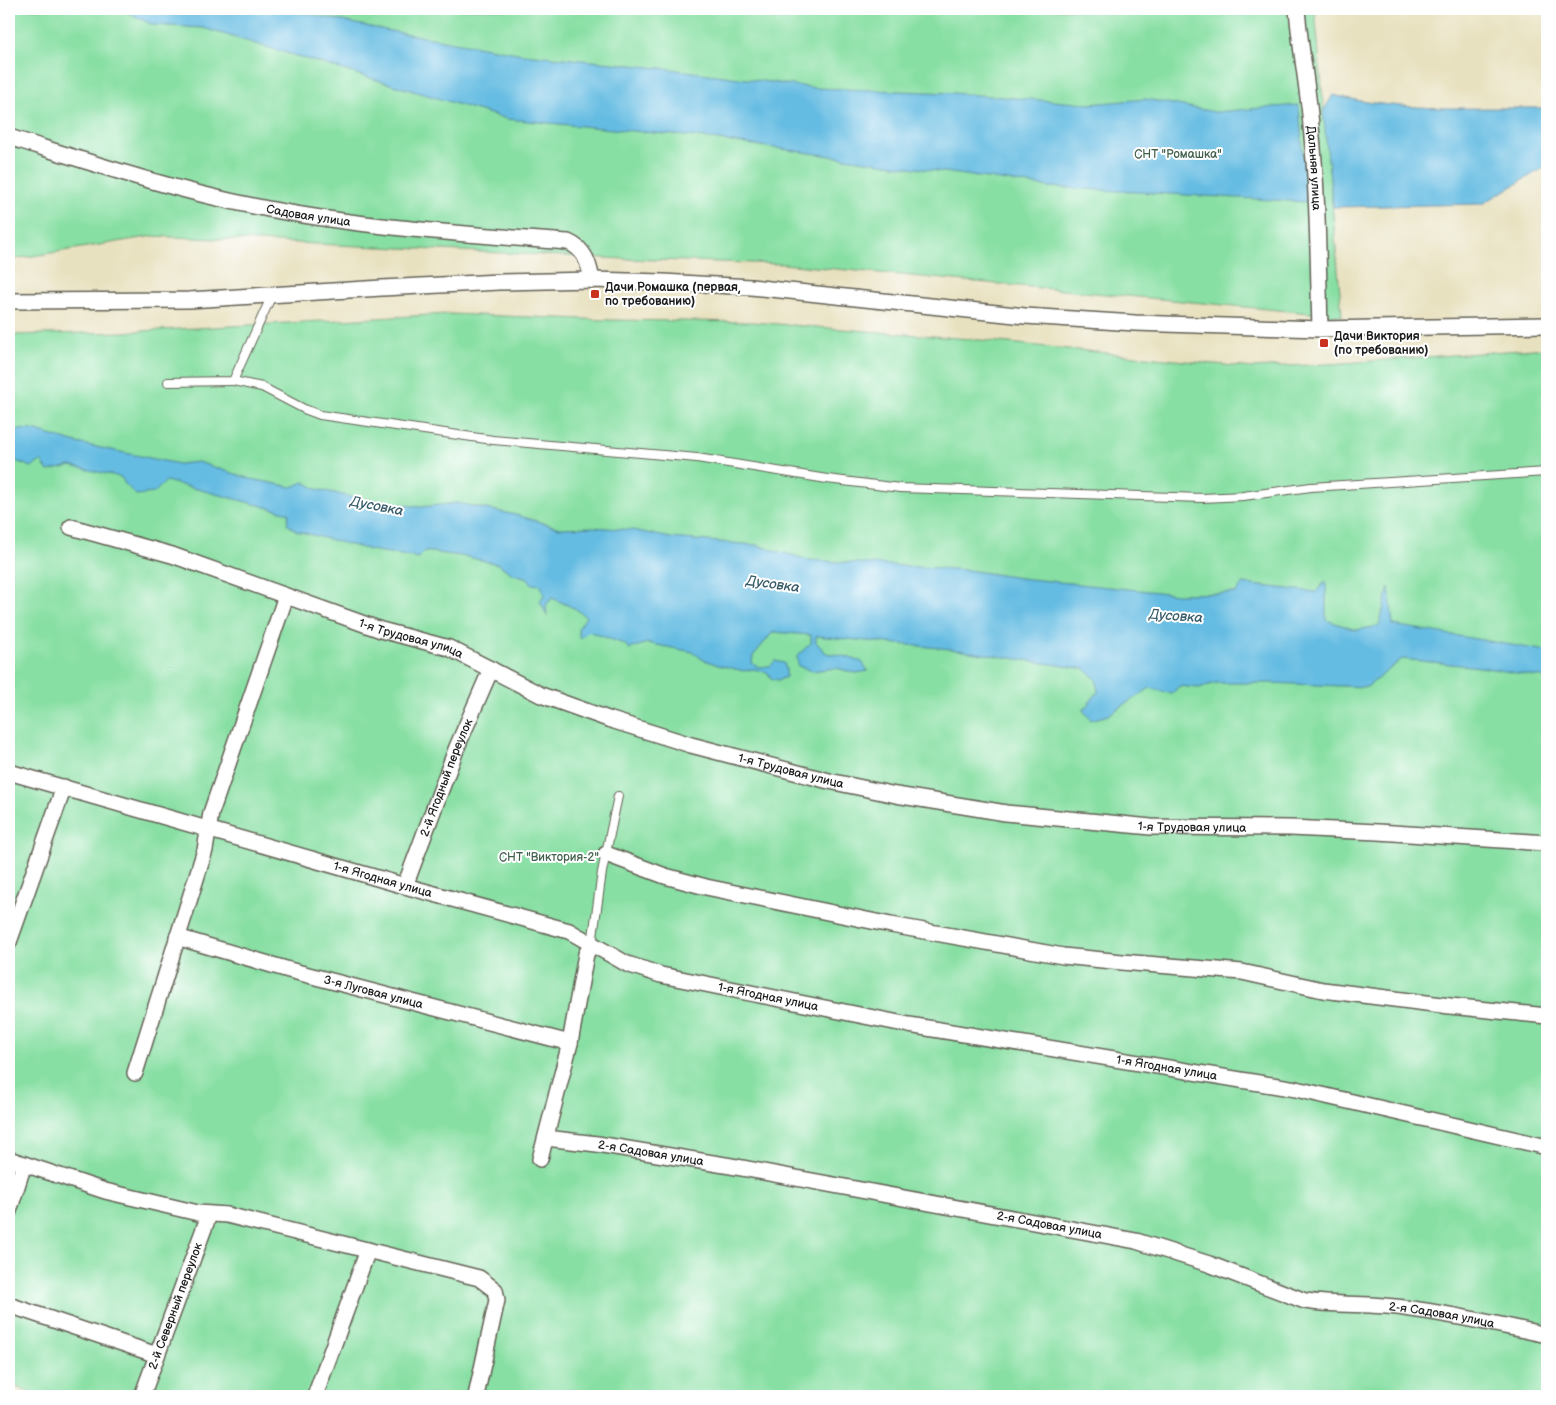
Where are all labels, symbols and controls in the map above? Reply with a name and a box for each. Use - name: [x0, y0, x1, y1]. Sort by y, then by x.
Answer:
- street label: Дальняя улица: [1304, 125, 1324, 211]
- park label: СНТ "Ромашка": [1134, 147, 1222, 162]
- street label: Садовая улица: [265, 201, 352, 229]
- place label: Дачи Ромашка (первая, по требованию): [605, 280, 741, 309]
- marker: Дачи Ромашка (первая, по требованию): [589, 288, 601, 300]
- place label: Дачи Виктория (по требованию): [1334, 329, 1428, 358]
- marker: Дачи Виктория (по требованию): [1318, 337, 1330, 349]
- water label: Дусовка: [348, 492, 405, 519]
- water label: Дусовка: [744, 572, 801, 596]
- water label: Дусовка: [1148, 606, 1203, 626]
- street label: 1-я Трудовая улица: [357, 615, 466, 662]
- street label: 2-й Ягодный переулок: [417, 716, 476, 839]
- street label: 1-я Трудовая улица: [737, 750, 845, 791]
- street label: 1-я Трудовая улица: [1137, 818, 1246, 835]
- park label: СНТ "Виктория-2": [499, 850, 599, 865]
- street label: 1-я Ягодная улица: [332, 858, 434, 901]
- street label: 3-я Луговая улица: [322, 972, 425, 1012]
- street label: 1-я Ягодная улица: [717, 979, 820, 1014]
- street label: 1-я Ягодная улица: [1115, 1052, 1218, 1083]
- street label: 2-я Садовая улица: [597, 1137, 705, 1169]
- street label: 2-я Садовая улица: [996, 1208, 1103, 1242]
- street label: 2-й Северный переулок: [145, 1240, 206, 1371]
- street label: 2-я Садовая улица: [1388, 1299, 1496, 1331]

